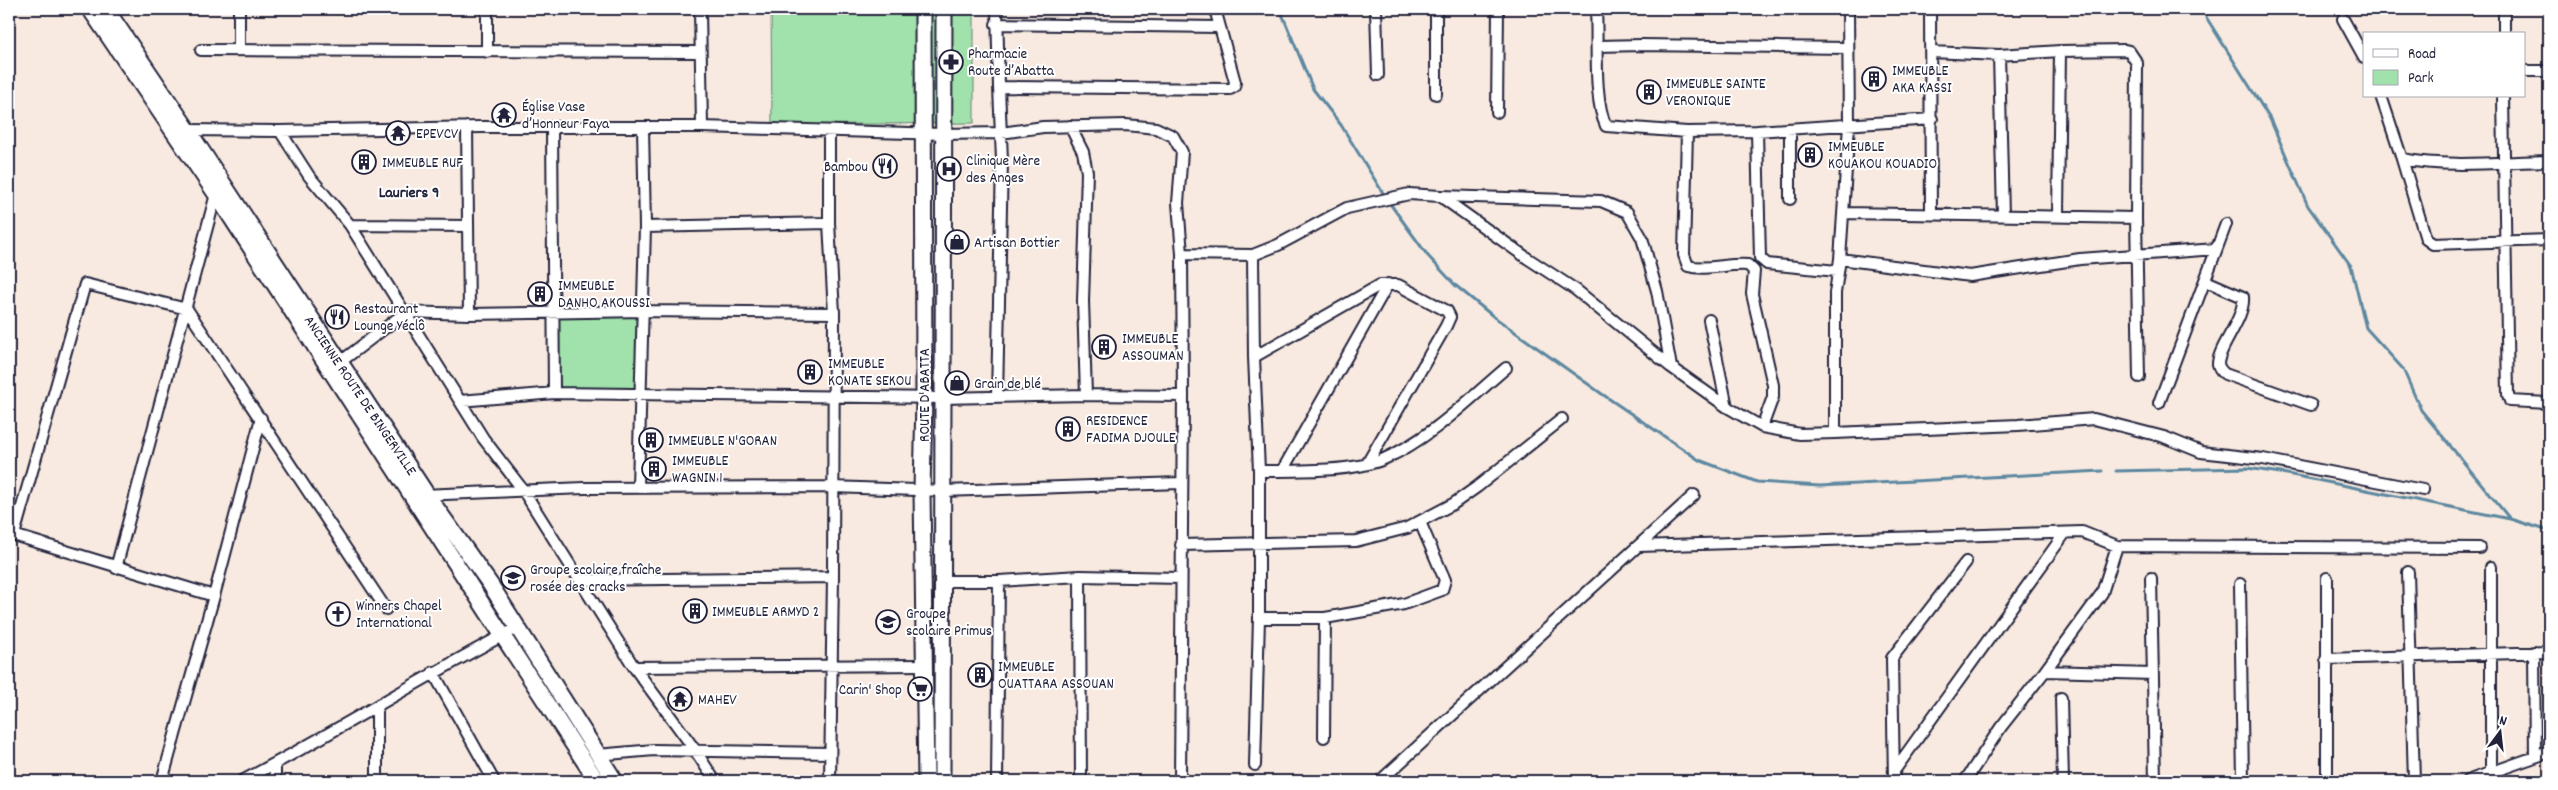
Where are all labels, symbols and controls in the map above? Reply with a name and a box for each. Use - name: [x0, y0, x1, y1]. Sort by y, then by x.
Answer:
- legend: [2363, 32, 2526, 98]
- place label: Pharmacie Route d’Abatta: [968, 44, 1055, 83]
- text: Road: [2408, 44, 2436, 66]
- pharmacy icon: Pharmacie Route d’Abatta: [938, 49, 964, 75]
- place label: IMMEUBLE AKA KASSI: [1892, 61, 1952, 100]
- building icon: IMMEUBLE AKA KASSI: [1861, 66, 1887, 92]
- text: Park: [2408, 68, 2434, 90]
- place label: IMMEUBLE SAINTE VERONIQUE: [1666, 74, 1766, 113]
- building icon: IMMEUBLE SAINTE VERONIQUE: [1636, 79, 1662, 105]
- place label: Église Vase d’Honneur Faya: [522, 97, 610, 136]
- temple icon: Église Vase d’Honneur Faya: [491, 102, 517, 128]
- temple icon: EPEVCV: [385, 120, 411, 146]
- place label: EPEVCV: [416, 124, 459, 146]
- place label: IMMEUBLE KOUAKOU KOUADIO: [1828, 137, 1937, 176]
- building icon: IMMEUBLE KOUAKOU KOUADIO: [1797, 142, 1823, 168]
- building icon: IMMEUBLE RUF: [351, 149, 377, 175]
- place label: Clinique Mère des Anges: [966, 151, 1040, 190]
- place label: IMMEUBLE RUF: [382, 153, 463, 175]
- restaurant icon: Bambou: [872, 153, 898, 179]
- hospital icon: Clinique Mère des Anges: [936, 156, 962, 182]
- place label: Bambou: [824, 157, 868, 179]
- district label: Lauriers 9: [379, 182, 439, 205]
- shop icon: Artisan Bottier: [944, 229, 970, 255]
- place label: Artisan Bottier: [974, 233, 1060, 255]
- place label: IMMEUBLE DANHO AKOUSSI: [558, 276, 650, 315]
- building icon: IMMEUBLE DANHO AKOUSSI: [527, 281, 553, 307]
- place label: Restaurant Lounge Yéclô: [354, 299, 425, 338]
- restaurant icon: Restaurant Lounge Yéclô: [324, 304, 350, 330]
- street label: ANCIENNE ROUTE DE BINGERVILLE: [297, 312, 421, 481]
- place label: IMMEUBLE ASSOUMAN: [1122, 329, 1184, 368]
- building icon: IMMEUBLE ASSOUMAN: [1091, 334, 1117, 360]
- street label: ROUTE D'ABATTA: [915, 348, 937, 442]
- place label: IMMEUBLE KONATE SEKOU: [828, 354, 912, 393]
- building icon: IMMEUBLE KONATE SEKOU: [797, 359, 823, 385]
- shop icon: Grain de blé: [944, 370, 970, 396]
- place label: Grain de blé: [974, 374, 1041, 396]
- place label: RESIDENCE FADIMA DJOULE: [1086, 411, 1176, 450]
- building icon: RESIDENCE FADIMA DJOULE: [1055, 416, 1081, 442]
- building icon: IMMEUBLE N'GORAN: [638, 427, 664, 453]
- place label: IMMEUBLE N'GORAN: [668, 431, 777, 453]
- place label: IMMEUBLE WAGNIN 1: [672, 451, 729, 490]
- building icon: IMMEUBLE WAGNIN 1: [641, 456, 667, 482]
- place label: Groupe scolaire fraîche rosée des cracks: [530, 560, 662, 599]
- school or university icon: Groupe scolaire fraîche rosée des cracks: [500, 565, 526, 591]
- place label: Winners Chapel International: [356, 596, 442, 635]
- building icon: IMMEUBLE ARMYD 2: [682, 598, 708, 624]
- church icon: Winners Chapel International: [325, 601, 351, 627]
- place label: IMMEUBLE ARMYD 2: [712, 602, 819, 624]
- place label: Groupe scolaire Primus: [906, 604, 992, 643]
- school or university icon: Groupe scolaire Primus: [875, 609, 901, 635]
- place label: IMMEUBLE OUATTARA ASSOUAN: [998, 657, 1114, 696]
- building icon: IMMEUBLE OUATTARA ASSOUAN: [967, 662, 993, 688]
- supermarket icon: Carin' Shop: [907, 676, 933, 702]
- place label: Carin' Shop: [839, 680, 902, 702]
- temple icon: MAHEV: [667, 686, 693, 712]
- place label: MAHEV: [698, 690, 737, 712]
- north arrow: [2476, 708, 2526, 758]
- text: N: [2497, 711, 2509, 732]

